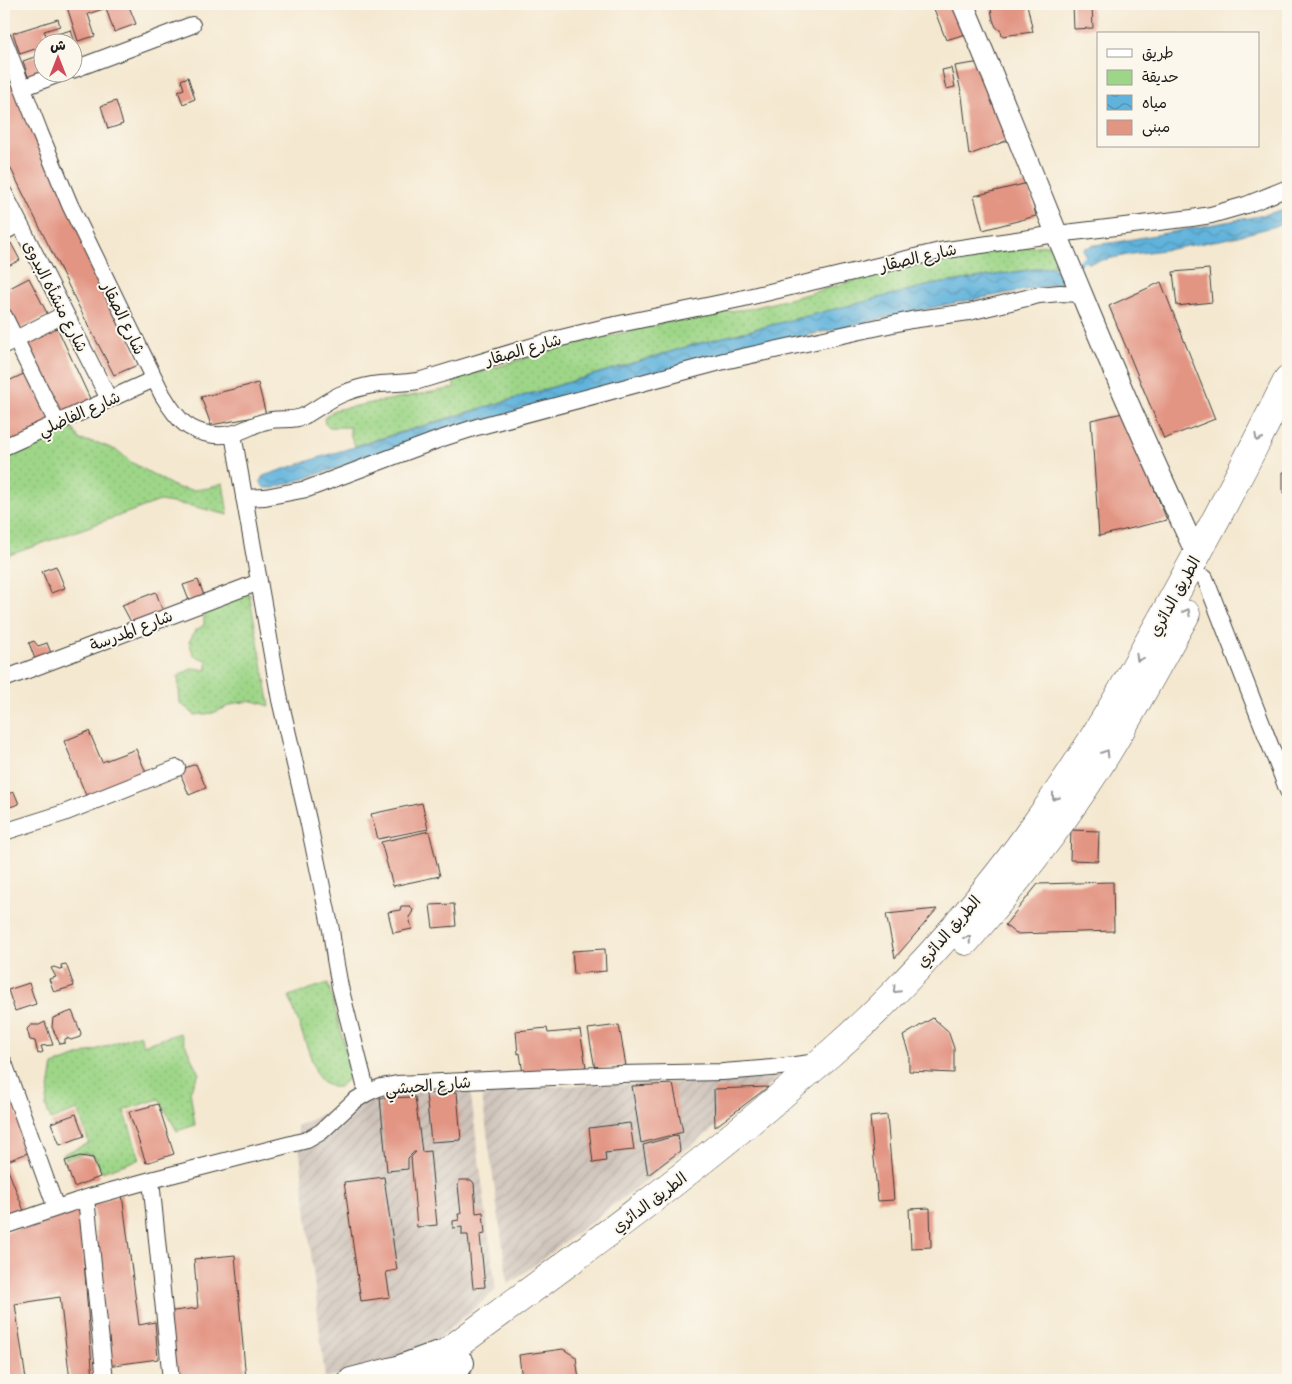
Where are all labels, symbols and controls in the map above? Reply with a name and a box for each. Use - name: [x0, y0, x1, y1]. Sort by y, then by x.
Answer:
- north arrow: [32, 32, 82, 82]
- legend: [1097, 32, 1260, 148]
- text: ش: [50, 35, 66, 54]
- text: طريق: [1142, 42, 1174, 63]
- text: حديقة: [1142, 66, 1179, 87]
- text: مياه: [1142, 92, 1167, 113]
- text: مبنى: [1142, 116, 1170, 137]
- street label: شارع منشأه البدوى: [17, 236, 94, 356]
- street label: شارع الصقار: [875, 237, 959, 278]
- street label: شارع الصقار: [95, 276, 151, 358]
- street label: شارع الصقار: [480, 328, 564, 372]
- street label: شارع الفاضلي: [34, 385, 125, 445]
- one-way arrow: [1254, 433, 1264, 442]
- street label: الطريق الدائري: [1143, 552, 1206, 641]
- street label: شارع المدرسة: [86, 604, 176, 657]
- one-way arrow: [1180, 608, 1190, 617]
- one-way arrow: [1136, 653, 1146, 662]
- one-way arrow: [1100, 750, 1110, 759]
- one-way arrow: [1052, 791, 1060, 800]
- street label: الطريق الدائري: [911, 890, 986, 972]
- one-way arrow: [962, 936, 971, 945]
- one-way arrow: [893, 984, 902, 993]
- street label: شارع الحبشي: [384, 1070, 472, 1104]
- street label: الطريق الدائري: [607, 1167, 692, 1238]

